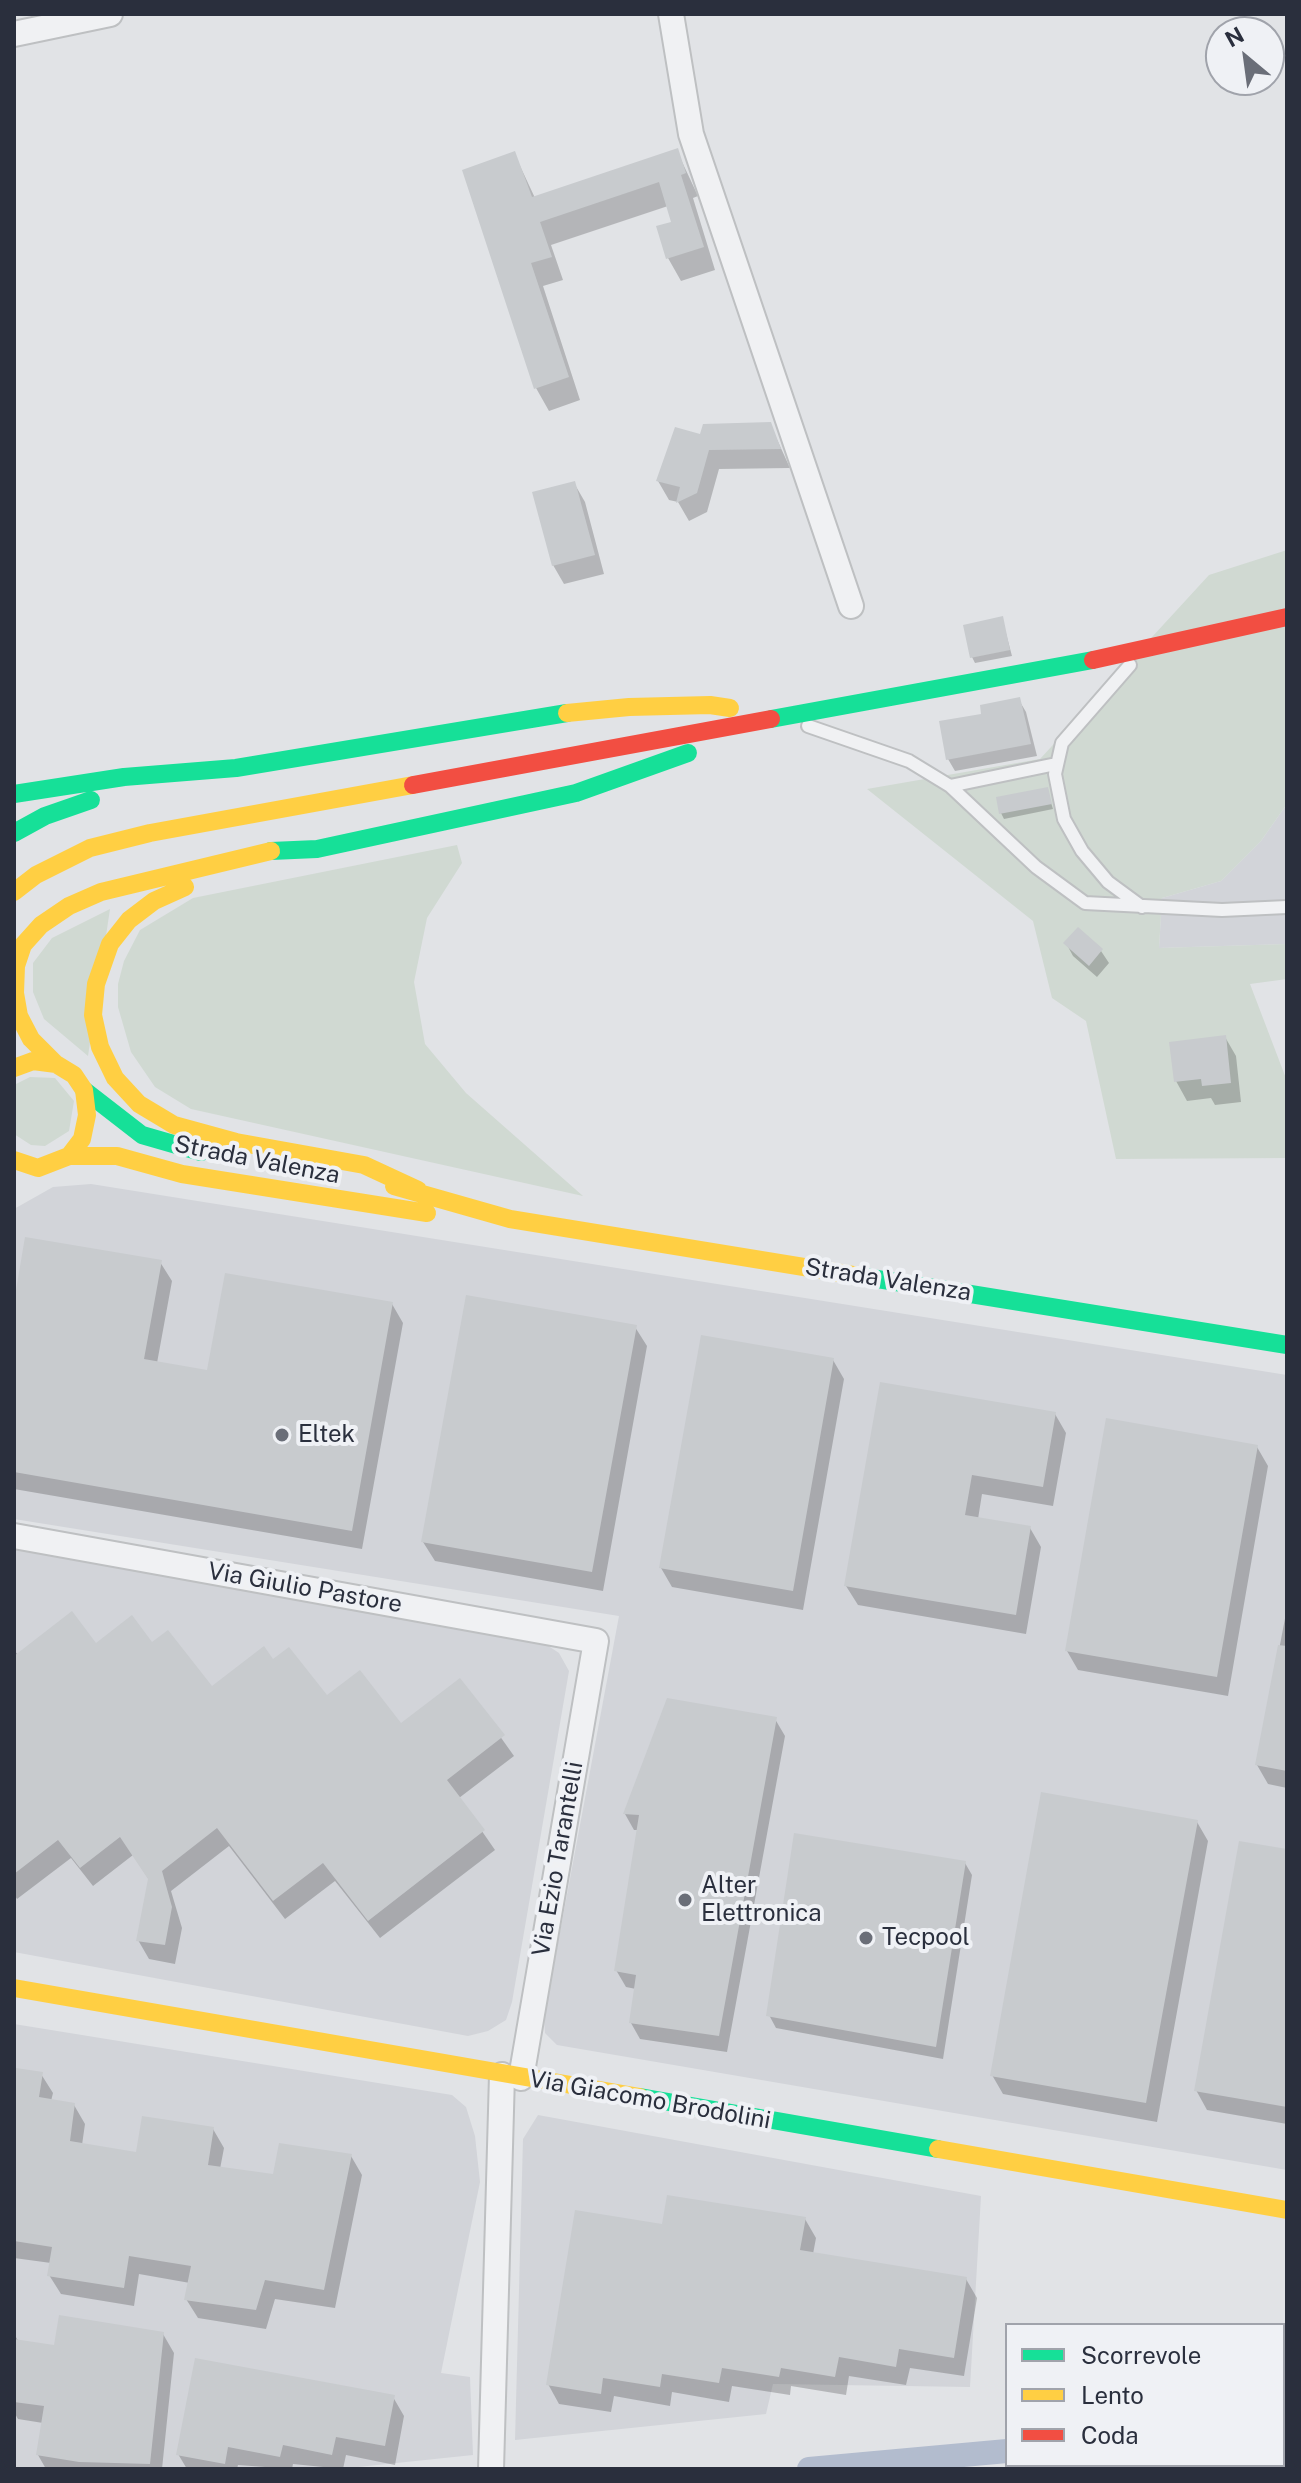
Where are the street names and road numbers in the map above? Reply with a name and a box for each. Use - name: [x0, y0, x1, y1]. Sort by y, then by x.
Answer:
- street label: Strada Valenza: [172, 1130, 342, 1190]
- street label: Strada Valenza: [803, 1253, 973, 1307]
- street label: Via Giulio Pastore: [206, 1557, 404, 1619]
- street label: Via Ezio Tarantelli: [527, 1759, 589, 1959]
- street label: Via Giacomo Brodolini: [527, 2065, 773, 2135]

